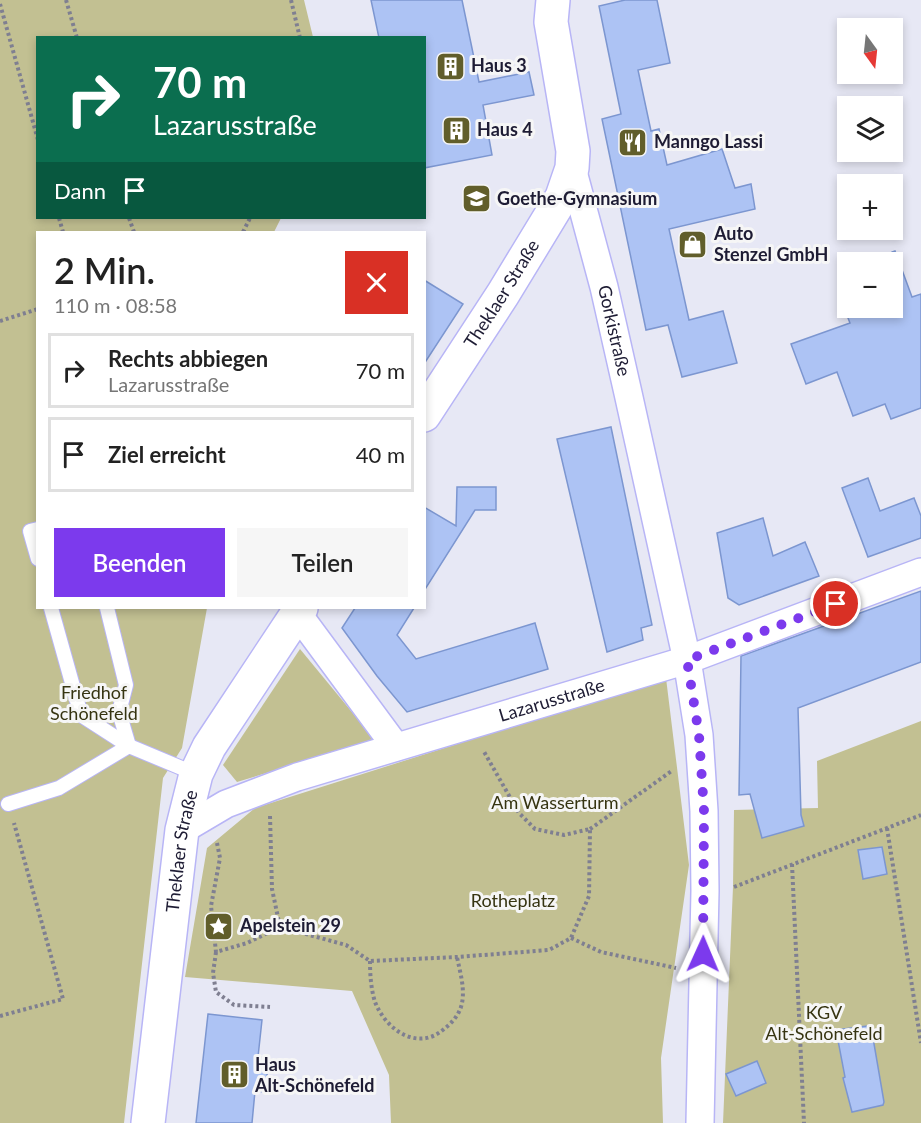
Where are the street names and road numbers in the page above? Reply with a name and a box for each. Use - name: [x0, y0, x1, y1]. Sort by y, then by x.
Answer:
- street label: Theklaer Straße: [459, 235, 543, 352]
- street label: Gorkistraße: [594, 283, 636, 378]
- street label: Lazarusstraße: [496, 673, 607, 726]
- street label: Theklaer Straße: [161, 787, 202, 914]

